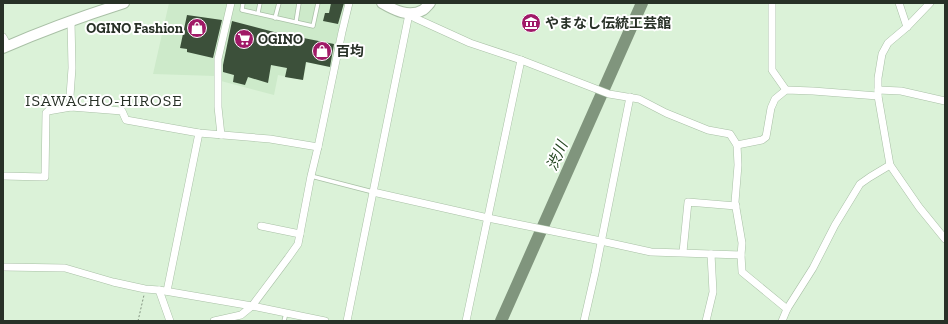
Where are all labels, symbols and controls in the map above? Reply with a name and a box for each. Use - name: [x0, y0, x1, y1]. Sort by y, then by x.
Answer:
- museum icon: やまなし伝統工芸館: [520, 12, 542, 34]
- place label: やまなし伝統工芸館: [545, 15, 671, 32]
- shop icon: OGINO Fashion: [186, 17, 208, 39]
- place label: OGINO Fashion: [86, 20, 184, 37]
- supermarket icon: OGINO: [233, 28, 255, 50]
- place label: OGINO: [258, 31, 303, 48]
- shop icon: 百均: [311, 40, 333, 62]
- place label: 百均: [336, 43, 364, 60]
- district label: ISAWACHO-HIROSE: [25, 91, 183, 110]
- water label: 渋川: [543, 137, 572, 173]

